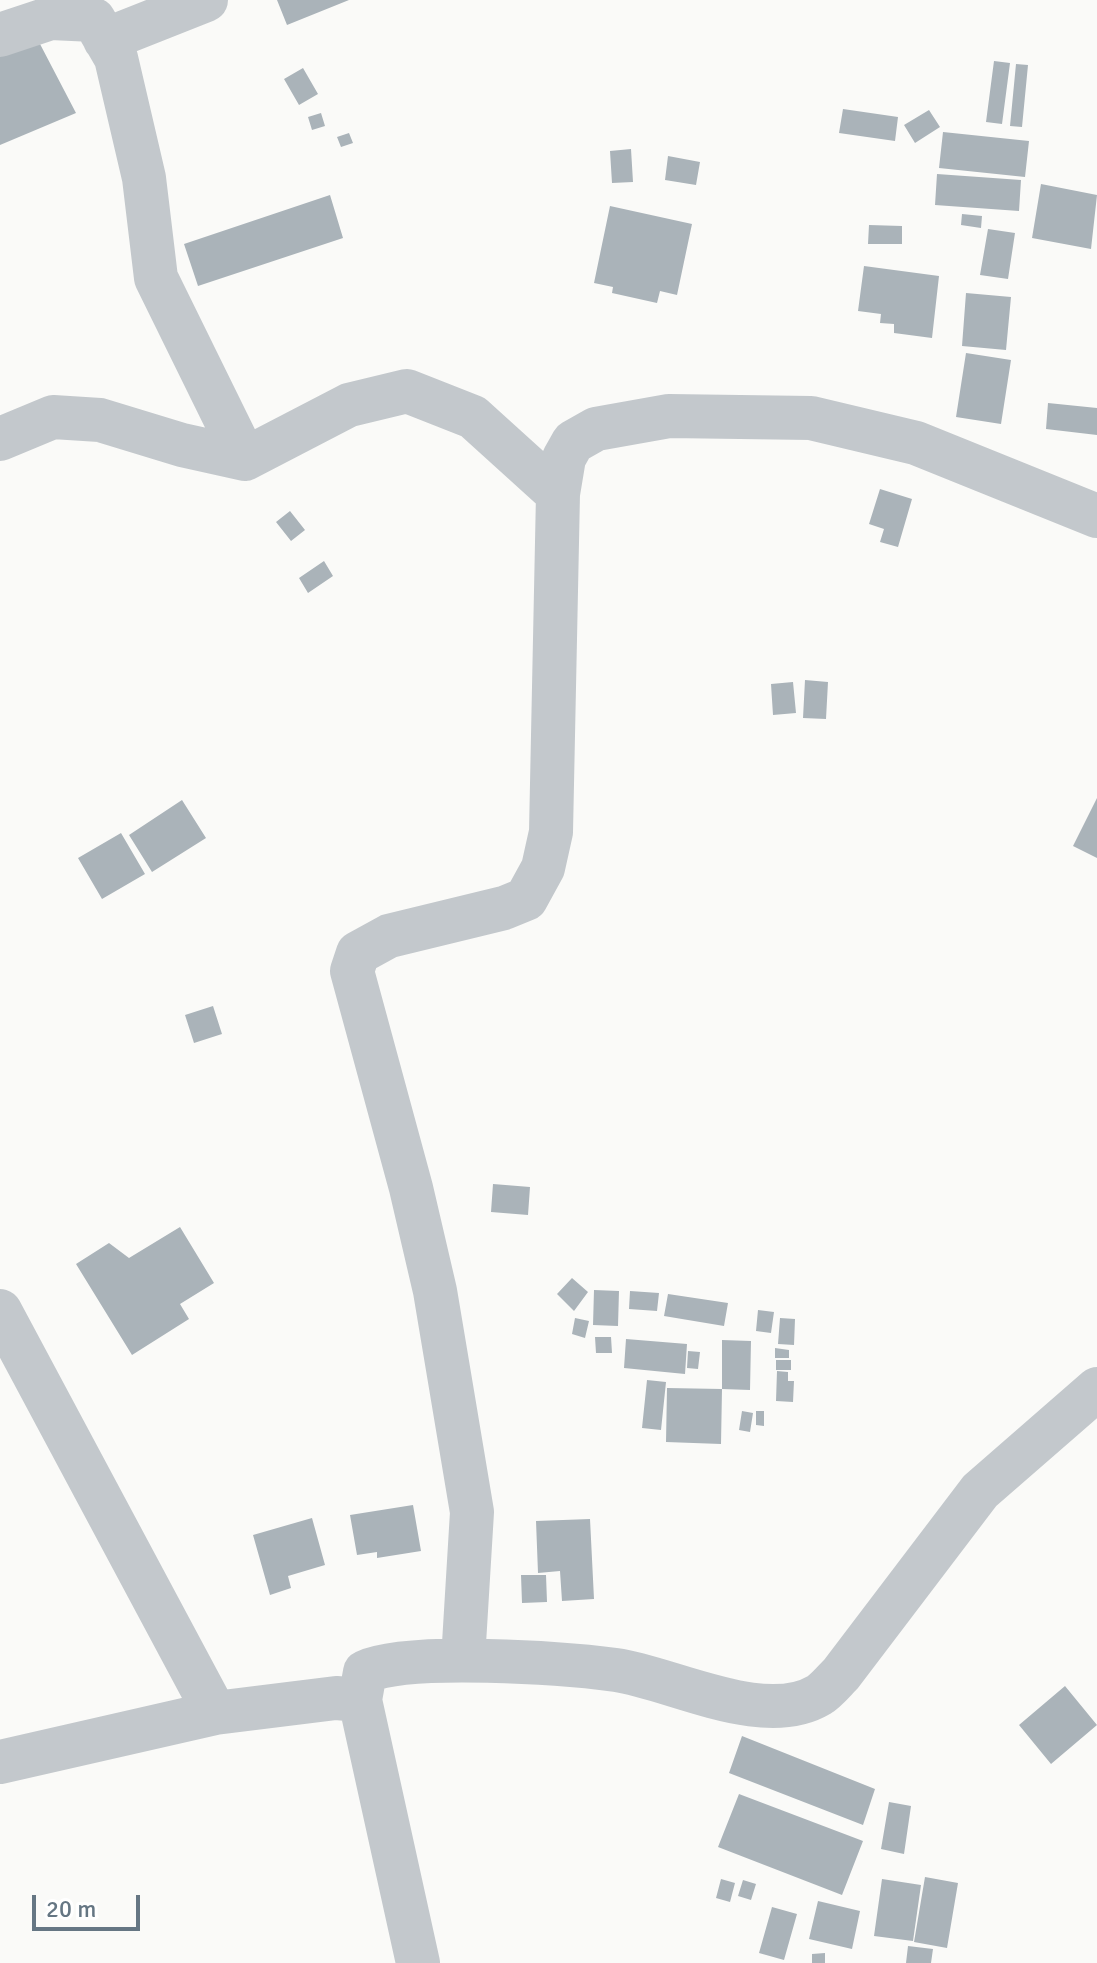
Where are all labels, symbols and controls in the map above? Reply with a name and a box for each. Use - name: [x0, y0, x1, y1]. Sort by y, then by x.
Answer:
- scale bar: [36, 1879, 144, 1929]
- text: 20 m: [46, 1894, 96, 1924]

